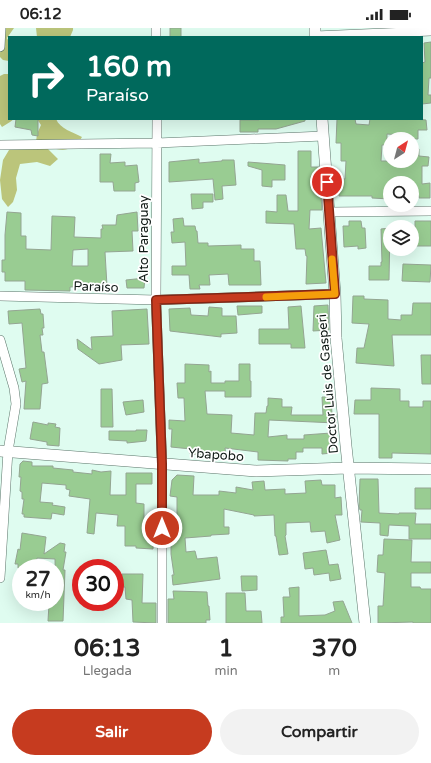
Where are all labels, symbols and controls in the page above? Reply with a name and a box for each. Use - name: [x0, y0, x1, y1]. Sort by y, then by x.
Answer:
- text: 06:12: [20, 5, 62, 23]
- text: 160 m: [86, 50, 172, 84]
- icon: right: [20, 52, 72, 104]
- text: Paraíso: [86, 84, 149, 106]
- north arrow: [383, 132, 419, 168]
- map controls: [383, 132, 419, 256]
- pin: [310, 165, 344, 199]
- icon: arrive: [316, 171, 338, 193]
- button: search: [383, 176, 419, 212]
- street label: Alto Paraguay: [136, 195, 152, 283]
- button: layers: [383, 220, 419, 256]
- street label: Paraíso: [73, 278, 119, 296]
- street label: Doctor Luis de Gasperi: [314, 314, 342, 454]
- street label: Ybapobo: [187, 445, 244, 465]
- position arrow: [141, 507, 183, 549]
- speed limit sign: 30: [72, 559, 124, 611]
- text: 27: [25, 568, 51, 592]
- text: km/h: [25, 589, 51, 601]
- text: 06:13: [74, 634, 141, 663]
- text: 1: [219, 634, 234, 663]
- text: 370: [312, 634, 357, 663]
- text: Llegada: [83, 663, 132, 679]
- text: min: [215, 663, 238, 679]
- text: m: [328, 663, 340, 679]
- button: Salir: [12, 709, 212, 755]
- button: Compartir: [220, 709, 419, 755]

